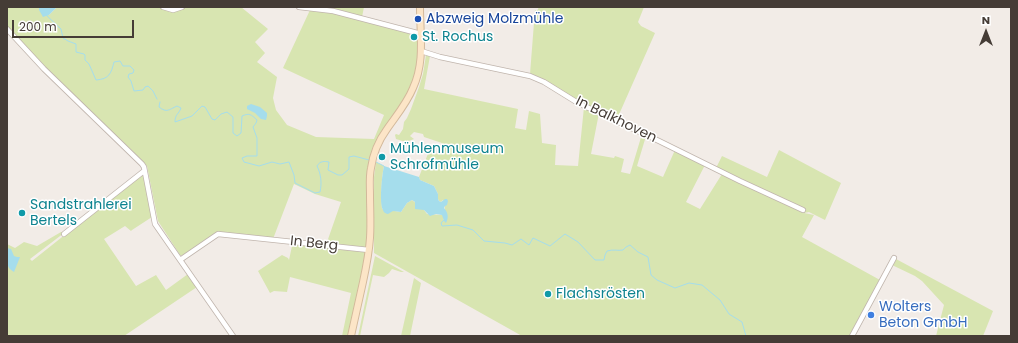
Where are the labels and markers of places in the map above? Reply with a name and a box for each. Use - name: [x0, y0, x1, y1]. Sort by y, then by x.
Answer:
- place label: Abzweig Molzmühle: [426, 11, 563, 27]
- marker: Abzweig Molzmühle: [413, 14, 423, 24]
- place label: St. Rochus: [422, 29, 493, 45]
- marker: St. Rochus: [409, 32, 419, 42]
- place label: Mühlenmuseum Schrofmühle: [390, 141, 504, 174]
- marker: Mühlenmuseum Schrofmühle: [377, 152, 387, 162]
- place label: Sandstrahlerei Bertels: [30, 197, 132, 230]
- marker: Sandstrahlerei Bertels: [17, 208, 27, 218]
- place label: Flachsrösten: [556, 286, 645, 302]
- marker: Flachsrösten: [543, 289, 553, 299]
- place label: Wolters Beton GmbH: [879, 299, 967, 332]
- marker: Wolters Beton GmbH: [866, 310, 876, 320]

